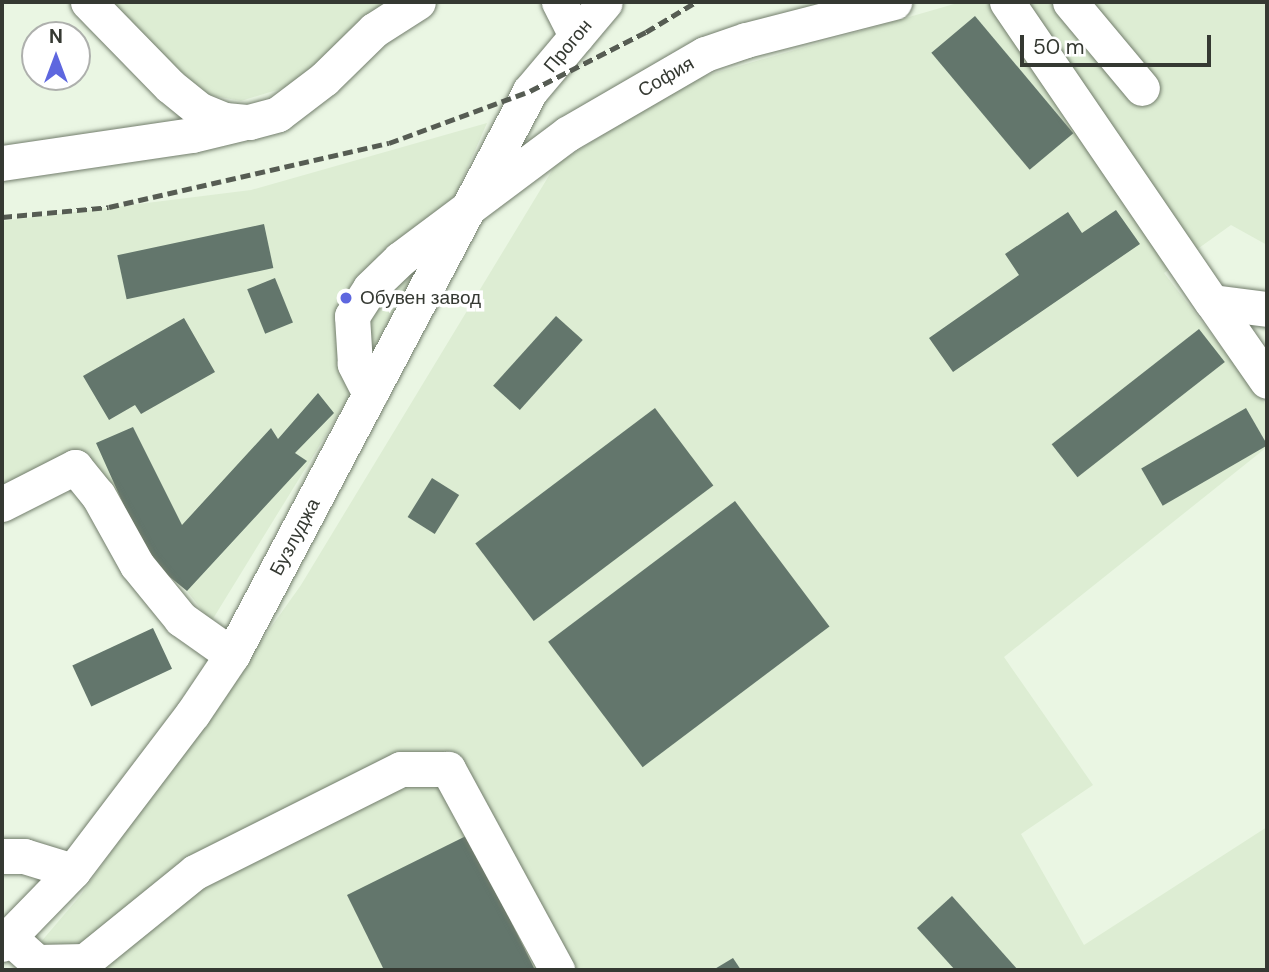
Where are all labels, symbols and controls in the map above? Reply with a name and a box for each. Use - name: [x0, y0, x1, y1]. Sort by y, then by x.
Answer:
- street label: Прогон: [539, 15, 597, 77]
- north arrow: [21, 21, 91, 91]
- scale bar: [1024, 21, 1215, 65]
- text: N: [49, 24, 63, 49]
- text: 50 m: [1033, 33, 1084, 61]
- street label: София: [634, 52, 698, 102]
- place label: Обувен завод: [360, 287, 481, 309]
- marker: Обувен завод: [338, 290, 354, 306]
- street label: Бузлуджа: [265, 494, 325, 580]

